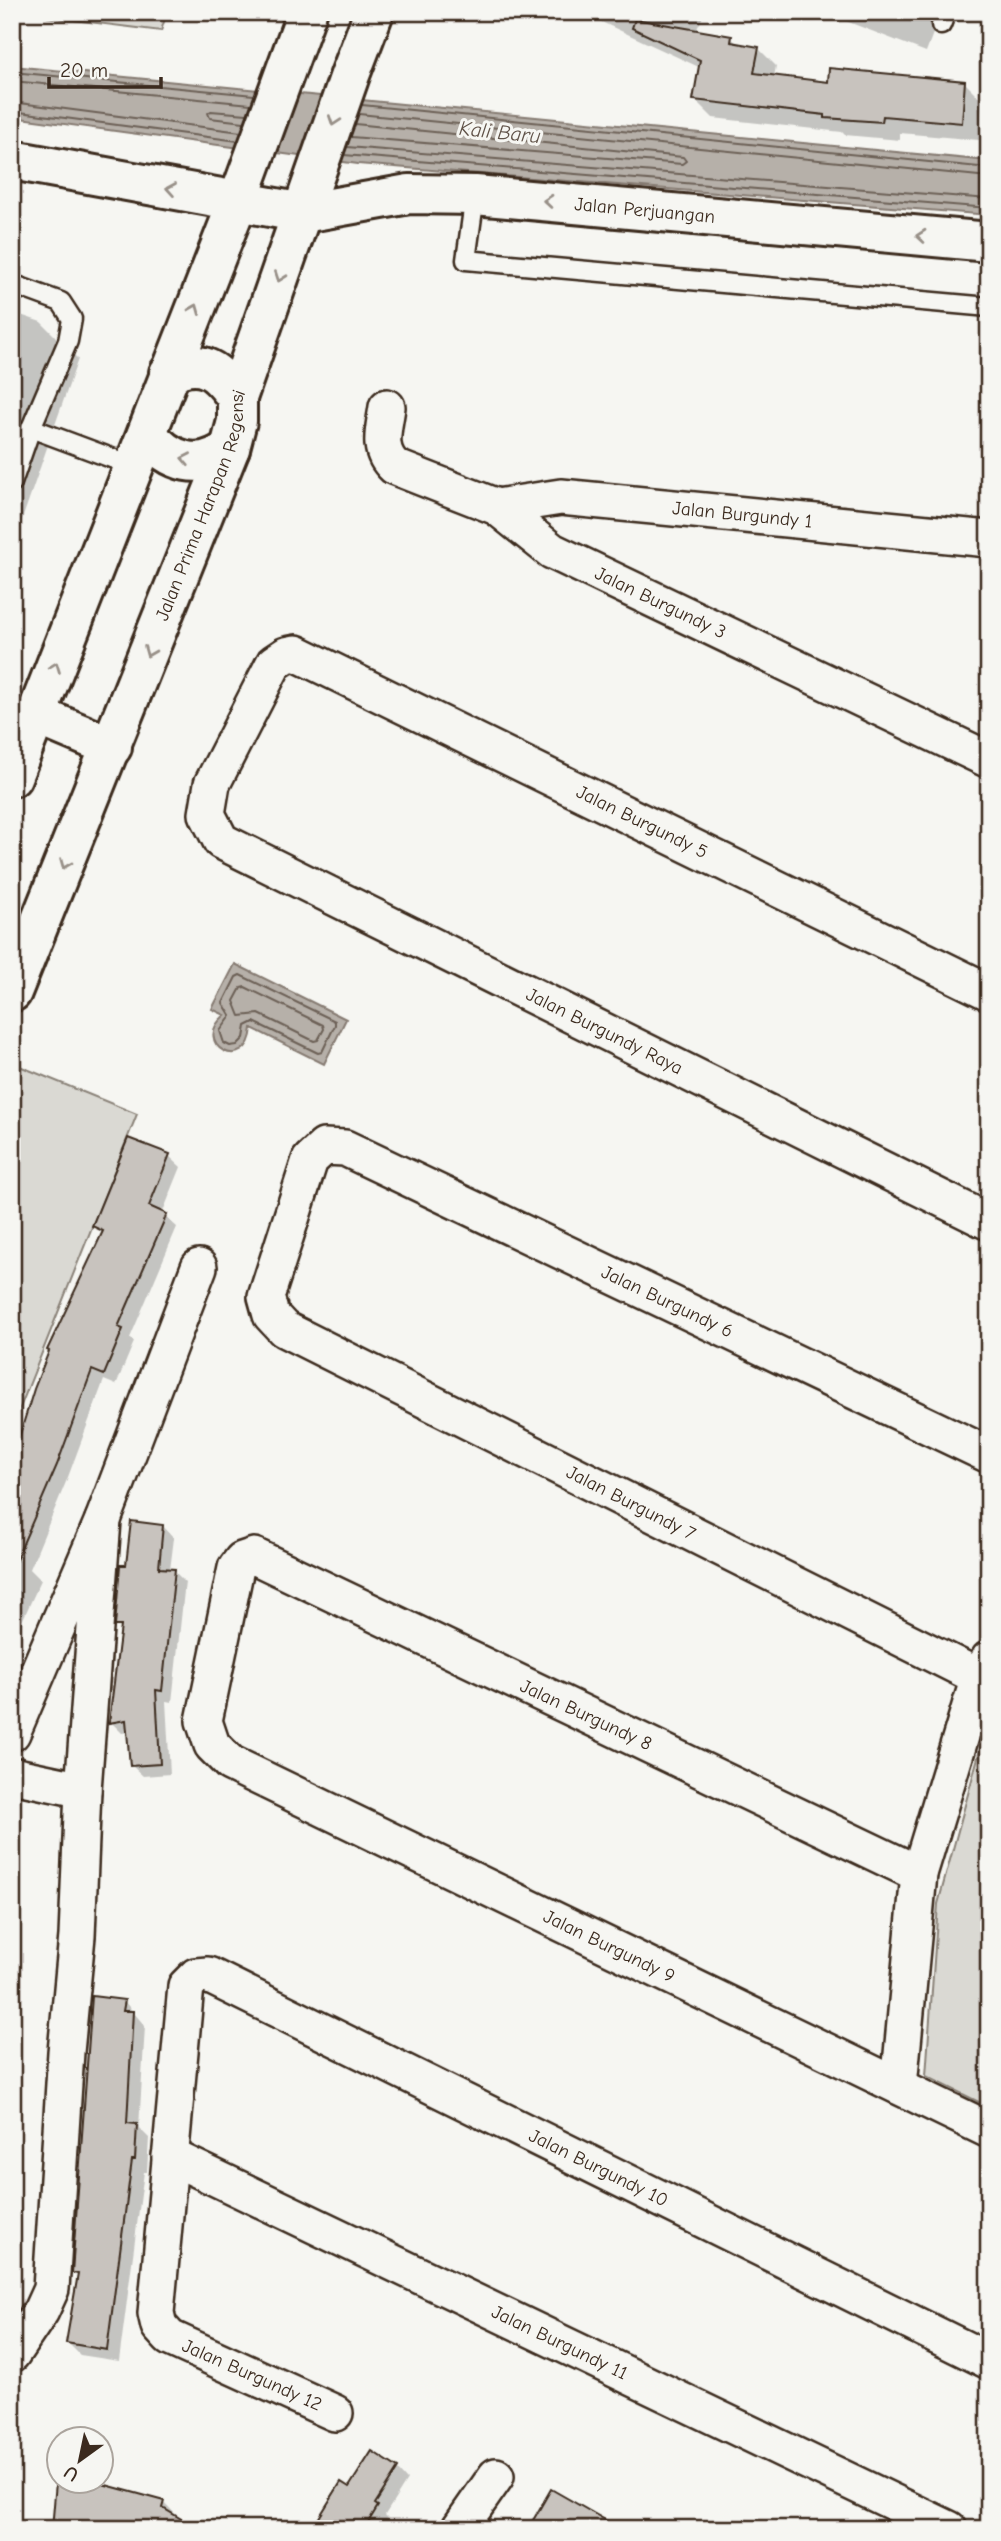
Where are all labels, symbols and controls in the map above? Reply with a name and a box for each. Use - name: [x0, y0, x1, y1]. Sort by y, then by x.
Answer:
- scale bar: [49, 46, 161, 90]
- text: 20 m: [60, 58, 108, 82]
- one-way arrow: [328, 114, 342, 127]
- water label: Kali Baru: [458, 116, 542, 148]
- one-way arrow: [165, 182, 177, 197]
- street label: Jalan Perjuangan: [573, 193, 716, 228]
- one-way arrow: [542, 194, 553, 209]
- one-way arrow: [915, 228, 927, 243]
- one-way arrow: [274, 271, 288, 283]
- one-way arrow: [186, 304, 200, 316]
- street label: Jalan Prima Harapan Regensi: [151, 387, 250, 624]
- one-way arrow: [180, 453, 192, 468]
- street label: Jalan Burgundy 1: [671, 497, 813, 533]
- street label: Jalan Burgundy 3: [591, 562, 730, 644]
- one-way arrow: [144, 646, 158, 658]
- one-way arrow: [46, 662, 60, 674]
- street label: Jalan Burgundy 5: [573, 781, 711, 863]
- one-way arrow: [59, 857, 73, 869]
- street label: Jalan Burgundy Raya: [523, 983, 686, 1079]
- street label: Jalan Burgundy 6: [598, 1261, 737, 1342]
- street label: Jalan Burgundy 7: [563, 1461, 699, 1545]
- street label: Jalan Burgundy 8: [517, 1675, 655, 1755]
- street label: Jalan Burgundy 9: [540, 1905, 678, 1987]
- street label: Jalan Burgundy 10: [525, 2124, 672, 2212]
- street label: Jalan Burgundy 11: [488, 2301, 631, 2384]
- street label: Jalan Burgundy 12: [179, 2334, 325, 2416]
- north arrow: [46, 2426, 116, 2496]
- text: U: [60, 2461, 83, 2486]

